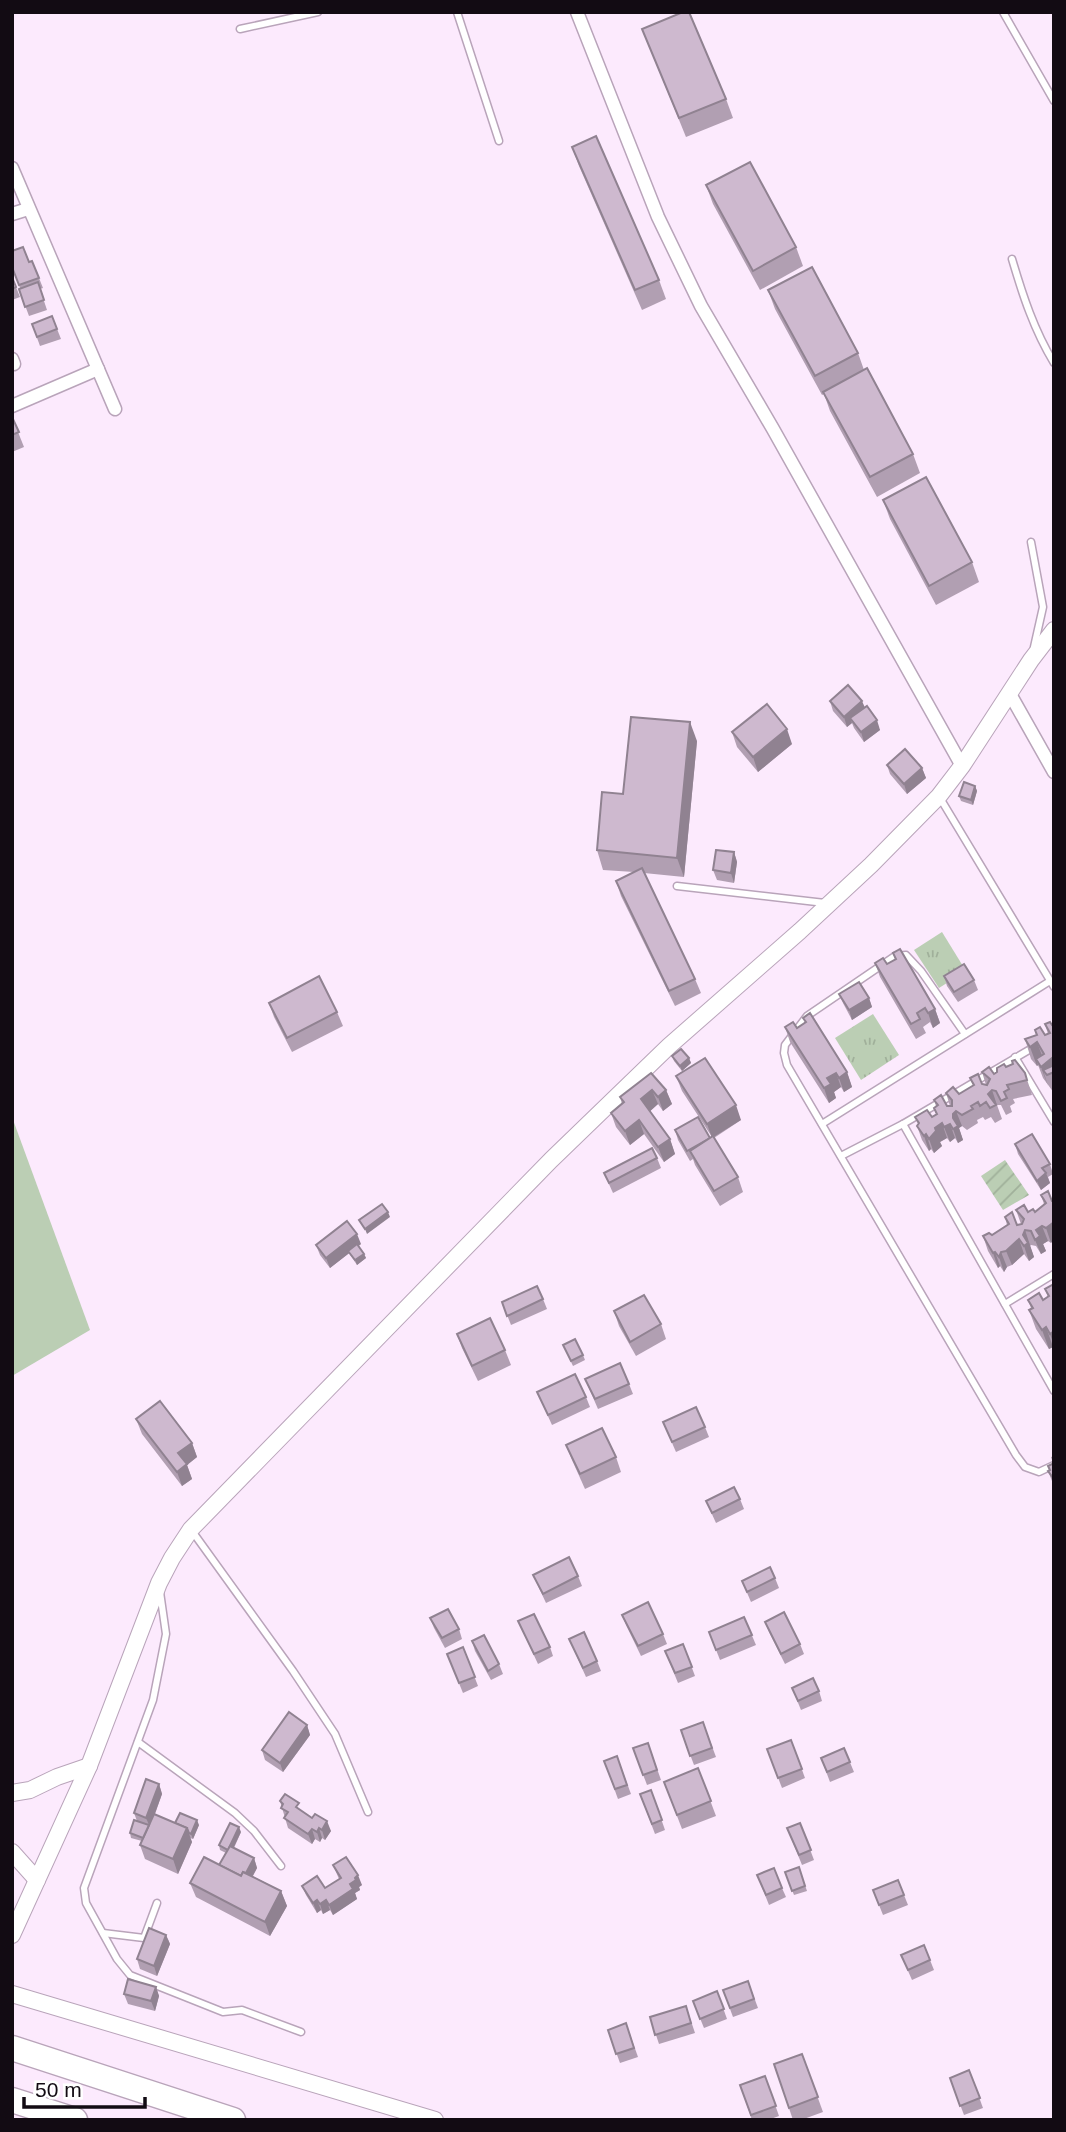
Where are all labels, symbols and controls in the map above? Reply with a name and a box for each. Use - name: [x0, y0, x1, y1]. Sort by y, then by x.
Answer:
- scale bar: [24, 2066, 145, 2110]
- text: 50 m: [35, 2078, 82, 2101]

